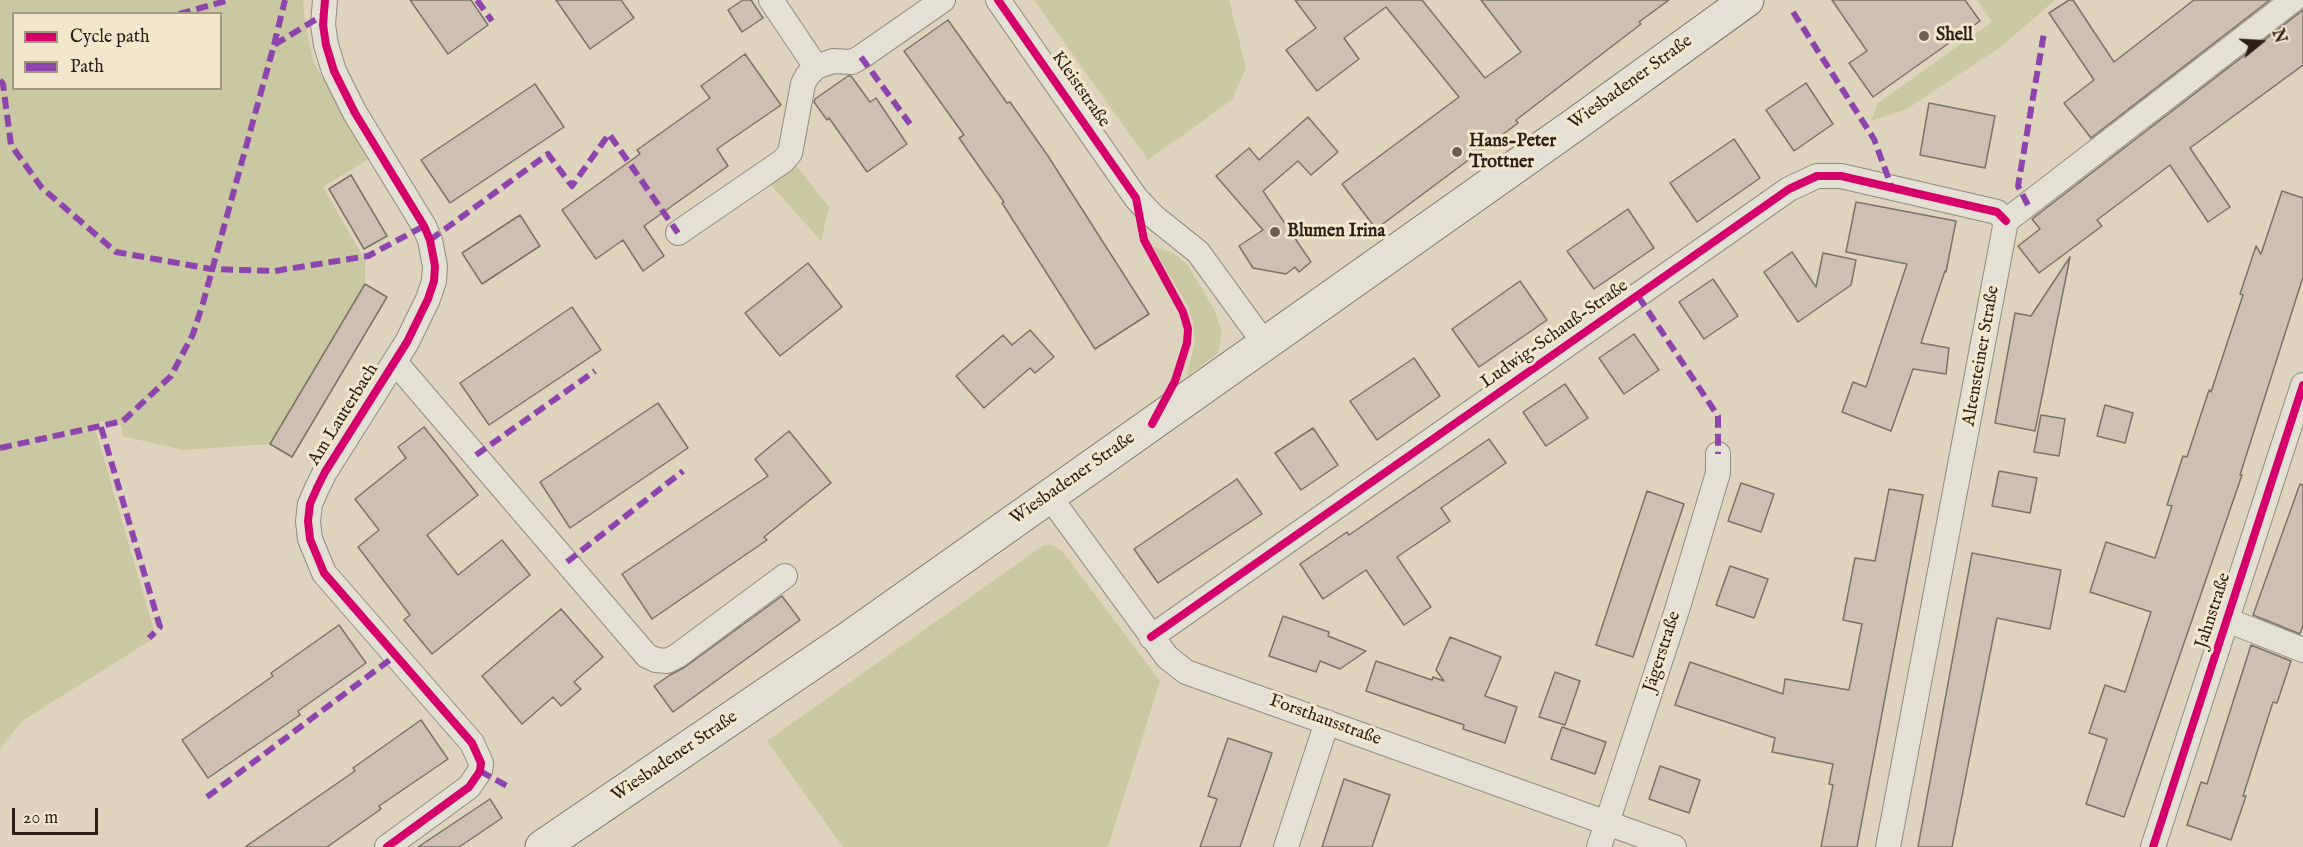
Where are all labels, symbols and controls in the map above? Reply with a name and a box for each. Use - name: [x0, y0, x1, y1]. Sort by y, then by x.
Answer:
- legend: [12, 12, 222, 90]
- north arrow: [2231, 12, 2291, 72]
- place label: Shell: [1936, 25, 1973, 47]
- text: Cycle path: [70, 26, 150, 49]
- text: N: [2266, 27, 2290, 46]
- marker: Shell: [1917, 29, 1931, 43]
- street label: Wiesbadener Straße: [1565, 31, 1697, 135]
- street label: Kleiststraße: [1046, 48, 1114, 132]
- text: Path: [70, 56, 104, 79]
- place label: Hans-Peter Trottner: [1469, 131, 1556, 174]
- marker: Hans-Peter Trottner: [1450, 145, 1464, 159]
- place label: Blumen Irina: [1287, 221, 1385, 243]
- marker: Blumen Irina: [1268, 225, 1282, 239]
- street label: Ludwig-Schauß-Straße: [1477, 276, 1633, 394]
- street label: Altensteiner Straße: [1959, 284, 2005, 428]
- street label: Am Lauterbach: [304, 360, 384, 470]
- street label: Wiesbadener Straße: [1006, 428, 1140, 530]
- street label: Jahnstraße: [2192, 570, 2236, 652]
- street label: Jägerstraße: [1640, 609, 1686, 695]
- street label: Forsthausstraße: [1266, 691, 1384, 751]
- street label: Wiesbadener Straße: [608, 707, 742, 807]
- scale bar: [15, 796, 100, 834]
- text: 20 m: [23, 807, 58, 830]

